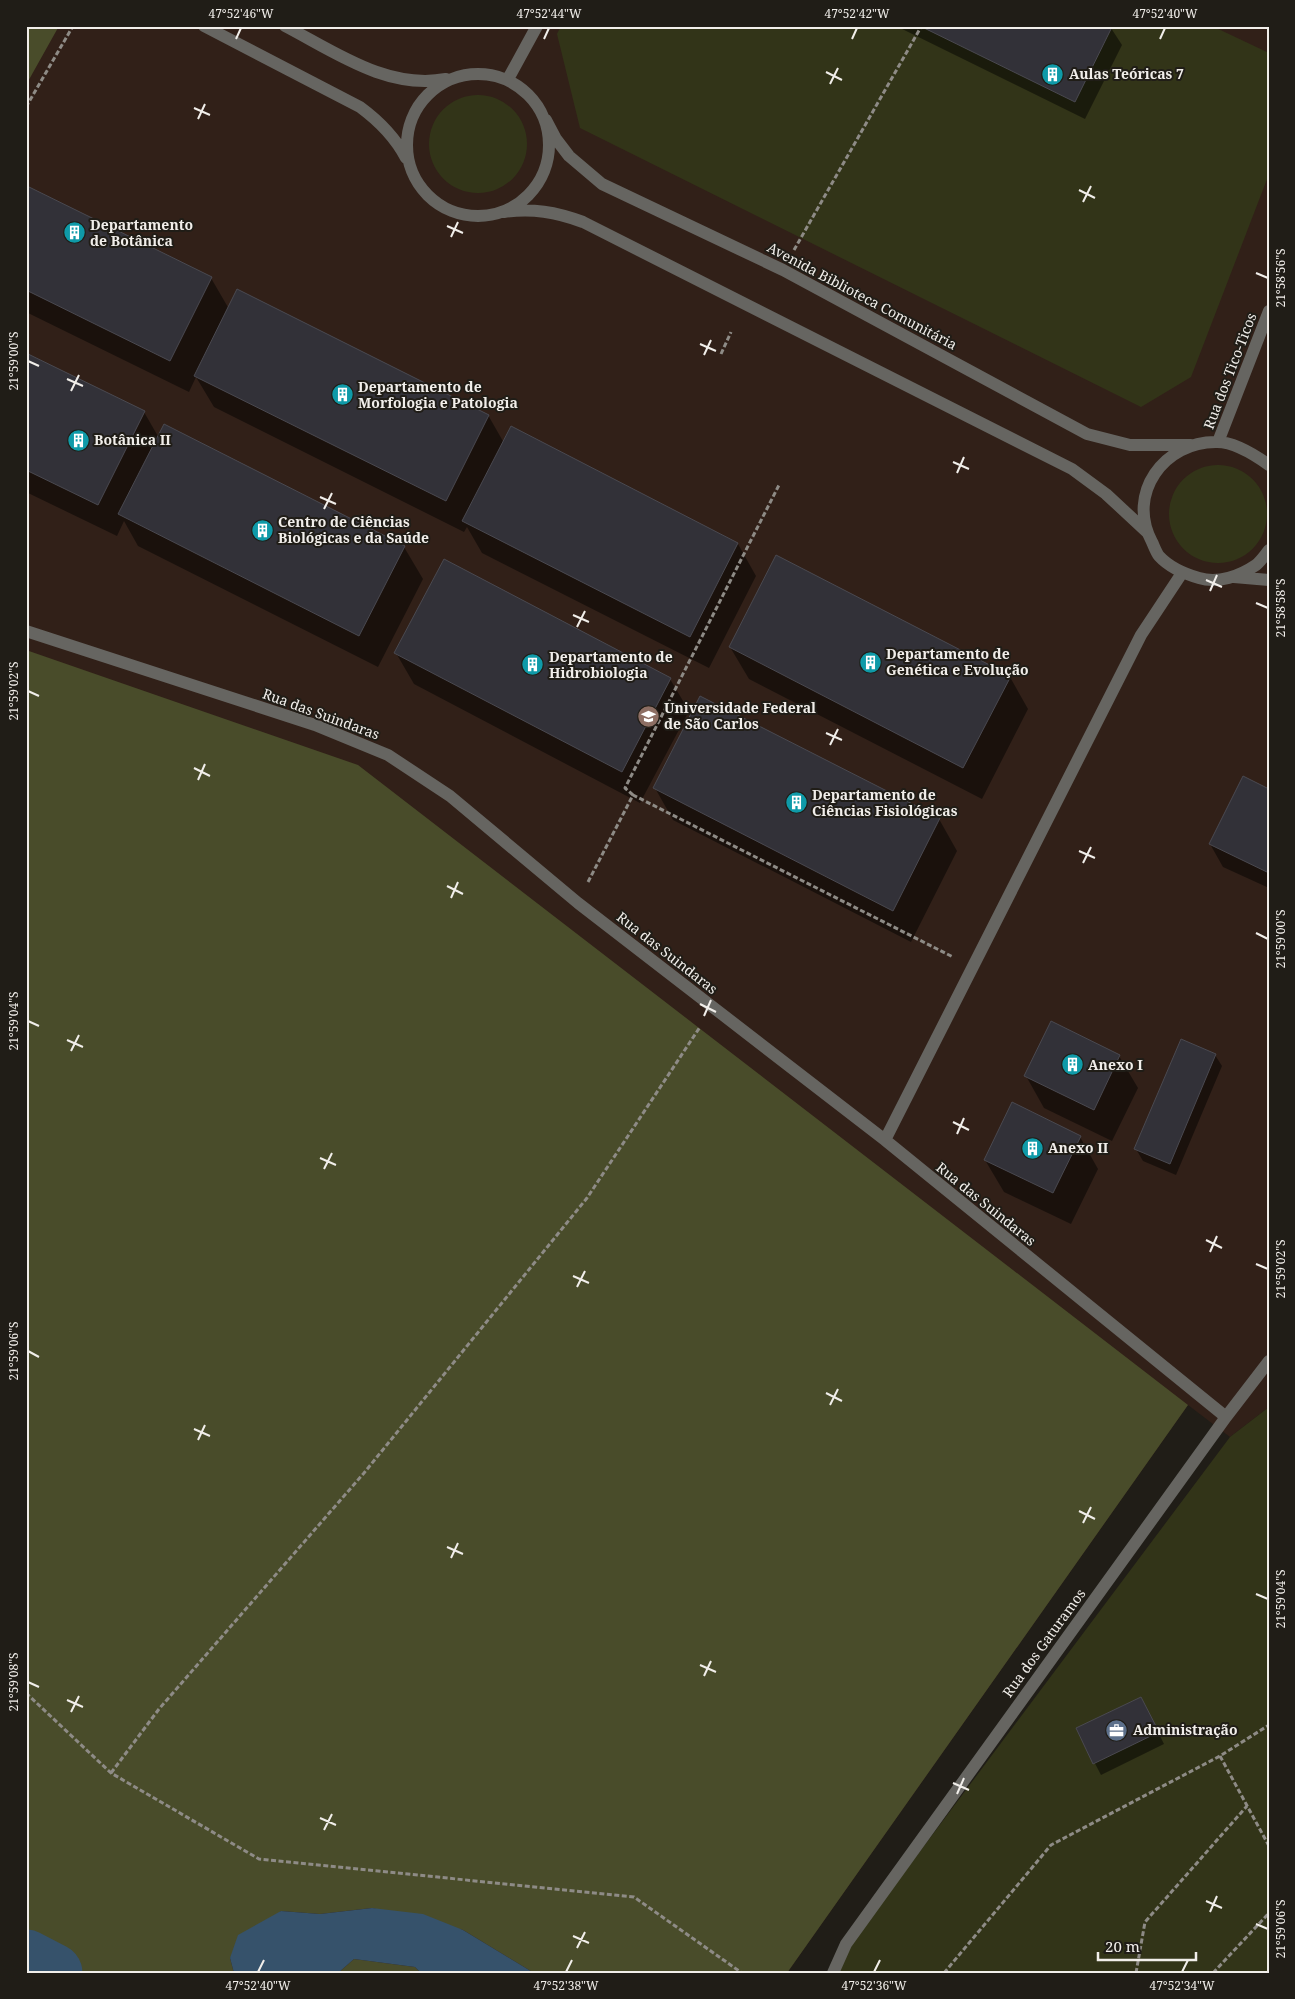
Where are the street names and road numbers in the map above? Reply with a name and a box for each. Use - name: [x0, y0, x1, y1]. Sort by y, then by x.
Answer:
- street label: Avenida Biblioteca Comunitária: [764, 237, 961, 354]
- street label: Rua dos Tico-Ticos: [1199, 310, 1260, 432]
- street label: Rua das Suindaras: [260, 684, 382, 743]
- street label: Rua das Suindaras: [613, 907, 722, 998]
- street label: Rua das Suindaras: [933, 1158, 1040, 1250]
- street label: Rua dos Gaturamos: [998, 1585, 1089, 1701]

